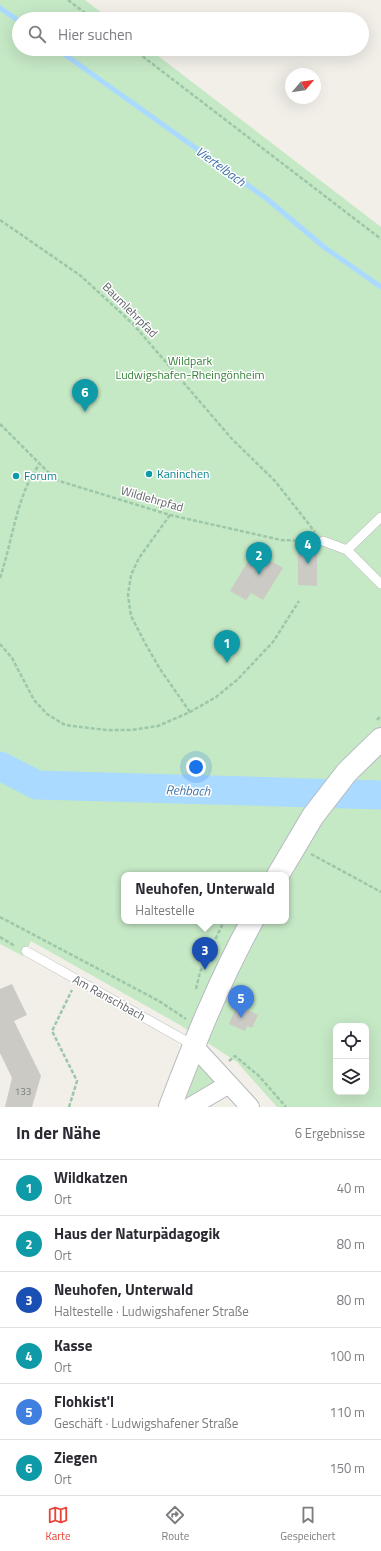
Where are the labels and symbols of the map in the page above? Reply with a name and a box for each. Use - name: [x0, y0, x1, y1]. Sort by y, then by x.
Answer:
- north arrow: [285, 68, 321, 104]
- water label: Viertelbach: [192, 141, 251, 191]
- street label: Baumlehrpfad: [98, 278, 162, 342]
- park label: Wildpark Ludwigshafen-Rheingönheim: [115, 351, 265, 384]
- pin: 6: [72, 379, 98, 412]
- place label: Kaninchen: [157, 464, 210, 483]
- place label: Forum: [24, 466, 57, 485]
- marker: Kaninchen: [144, 469, 154, 479]
- marker: Forum: [11, 471, 21, 481]
- street label: Wildlehrpfad: [119, 481, 186, 517]
- pin: 4: [295, 531, 321, 564]
- pin: 2: [246, 542, 272, 575]
- pin: 1: [214, 630, 240, 663]
- your location: [186, 757, 206, 777]
- water label: Rehbach: [165, 779, 211, 801]
- pin: 3: [192, 937, 218, 970]
- street label: Am Ranschbach: [69, 970, 149, 1025]
- pin: 5: [228, 985, 254, 1018]
- house number: 133: [15, 1084, 31, 1099]

